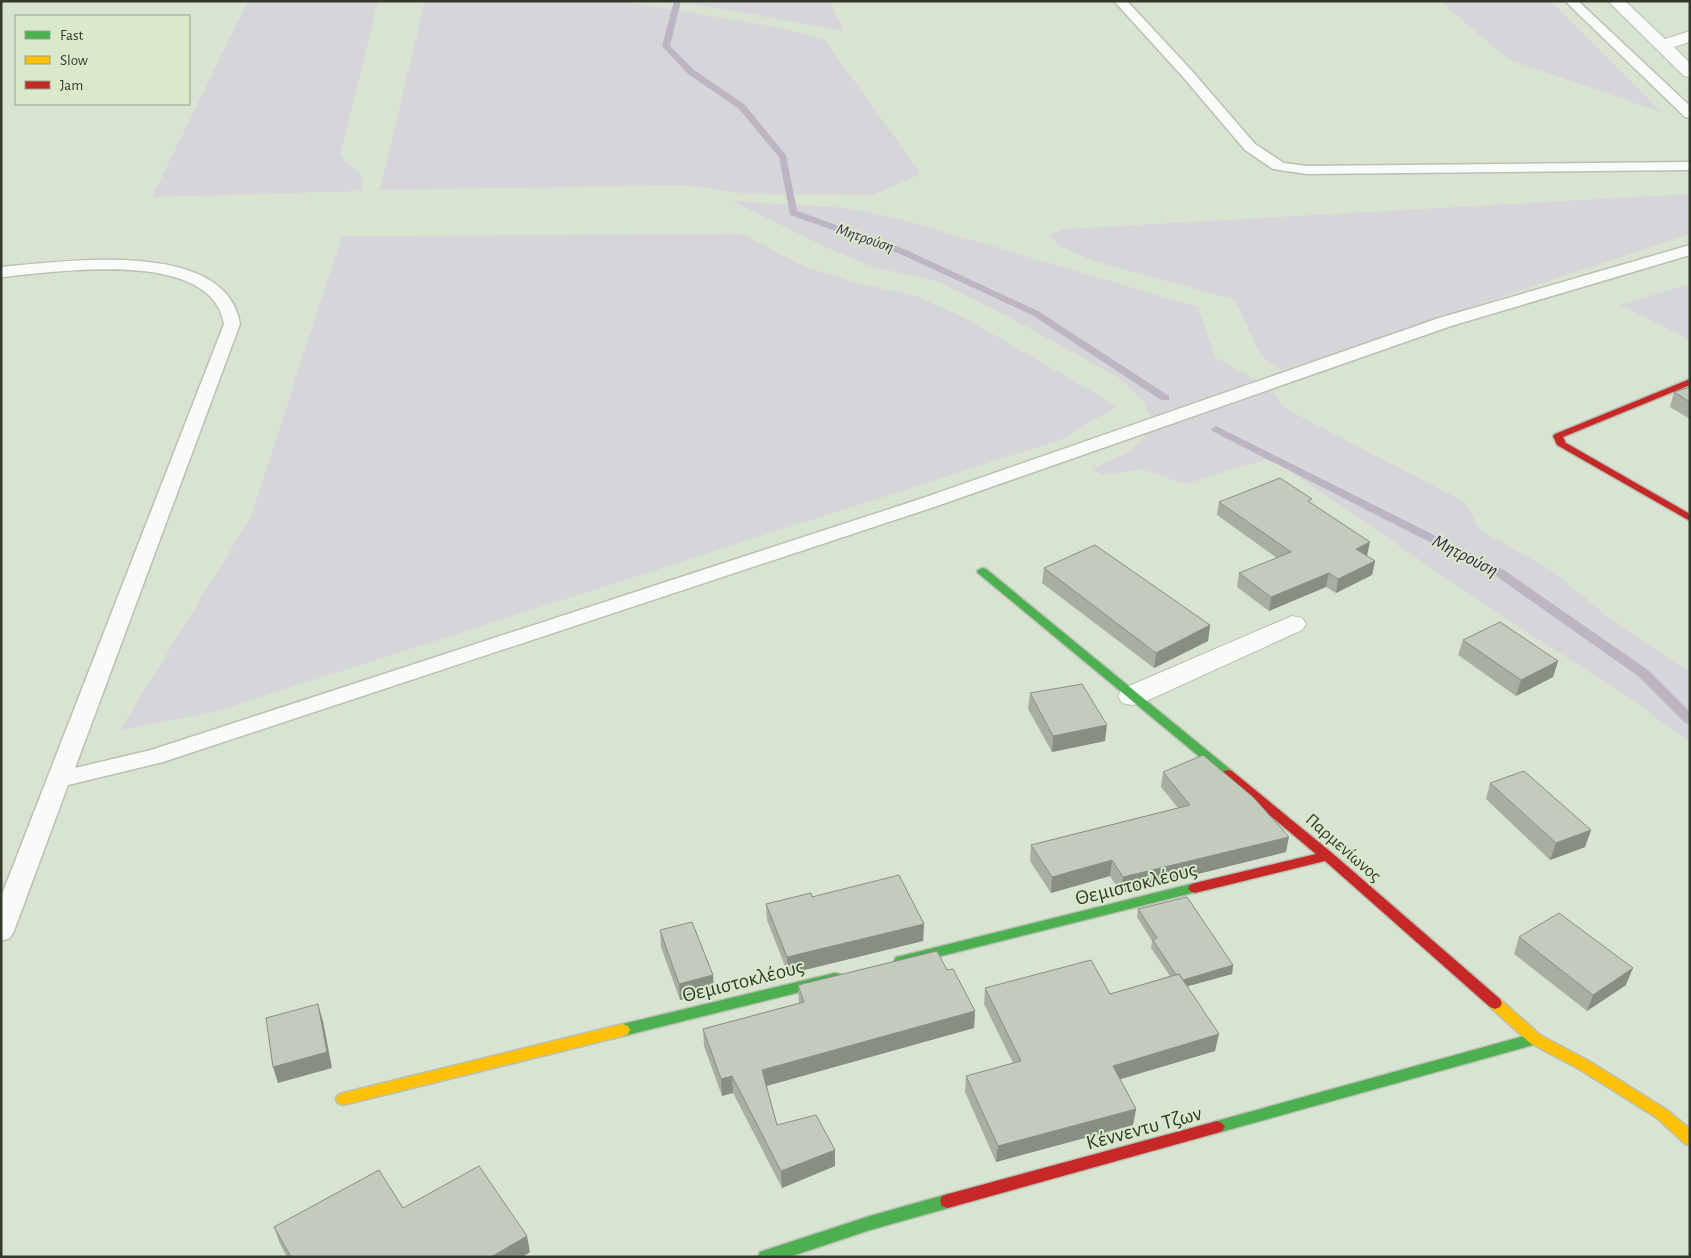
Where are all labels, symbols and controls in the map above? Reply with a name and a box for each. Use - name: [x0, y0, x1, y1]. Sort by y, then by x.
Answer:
- legend: [15, 15, 190, 105]
- text: Fast: [60, 28, 84, 43]
- text: Slow: [60, 53, 88, 68]
- text: Jam: [60, 78, 83, 93]
- water label: Μητρούση: [834, 221, 896, 256]
- water label: Μητρούση: [1429, 531, 1501, 581]
- street label: Παρμενίωνος: [1302, 810, 1385, 886]
- street label: Θεμιστοκλέους: [1073, 859, 1199, 909]
- street label: Θεμιστοκλέους: [680, 956, 806, 1006]
- street label: Κέννεντυ Τζων: [1084, 1102, 1204, 1154]

